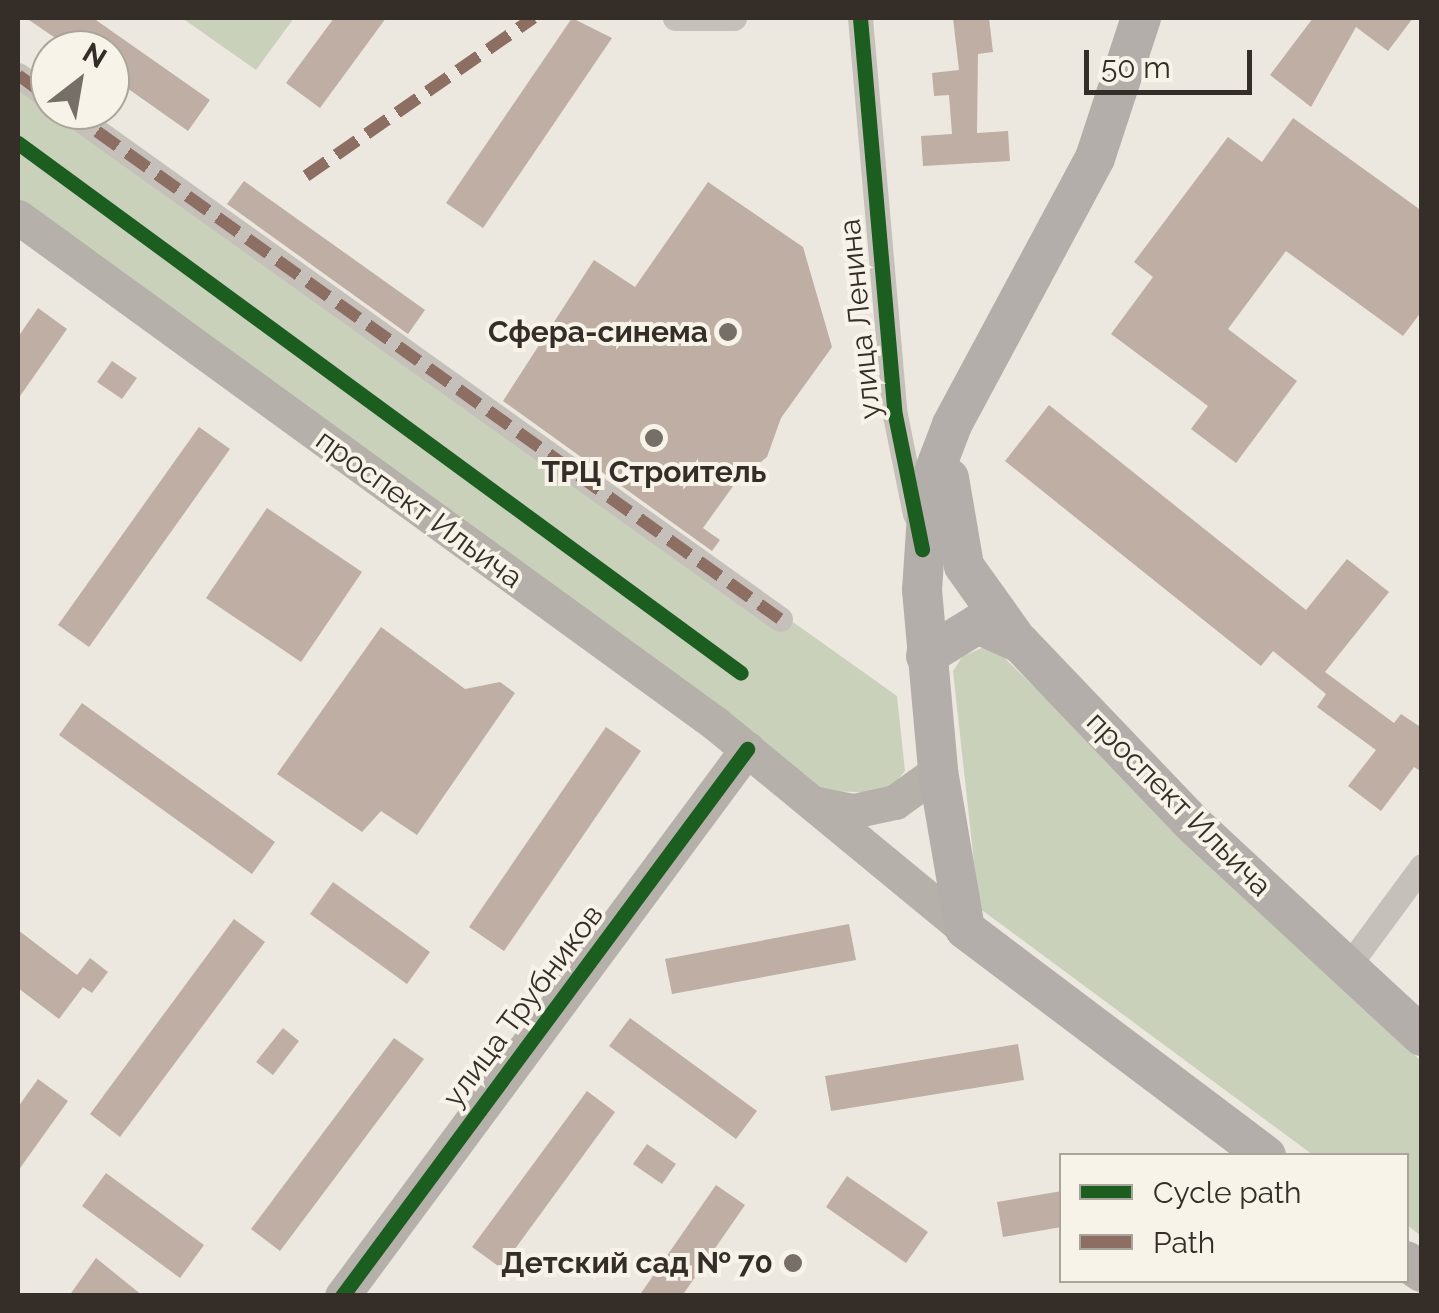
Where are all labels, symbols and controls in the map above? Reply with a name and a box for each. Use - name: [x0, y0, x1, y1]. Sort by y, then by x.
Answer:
- north arrow: [30, 30, 130, 130]
- scale bar: [1089, 30, 1256, 92]
- text: N: [77, 36, 112, 75]
- text: 50 m: [1101, 50, 1171, 85]
- street label: улица Ленина: [832, 217, 888, 421]
- place label: Сфера-синема: [488, 314, 708, 350]
- marker: Сфера-синема: [717, 321, 739, 343]
- street label: проспект Ильича: [309, 422, 529, 596]
- marker: ТРЦ Строитель: [643, 427, 665, 449]
- place label: ТРЦ Строитель: [542, 454, 766, 490]
- street label: проспект Ильича: [1079, 704, 1279, 904]
- street label: улица Трубников: [435, 897, 611, 1115]
- legend: [1059, 1153, 1409, 1283]
- text: Cycle path: [1153, 1175, 1301, 1210]
- text: Path: [1153, 1225, 1215, 1260]
- place label: Детский сад № 70: [501, 1245, 773, 1281]
- marker: Детский сад № 70: [782, 1252, 804, 1274]

